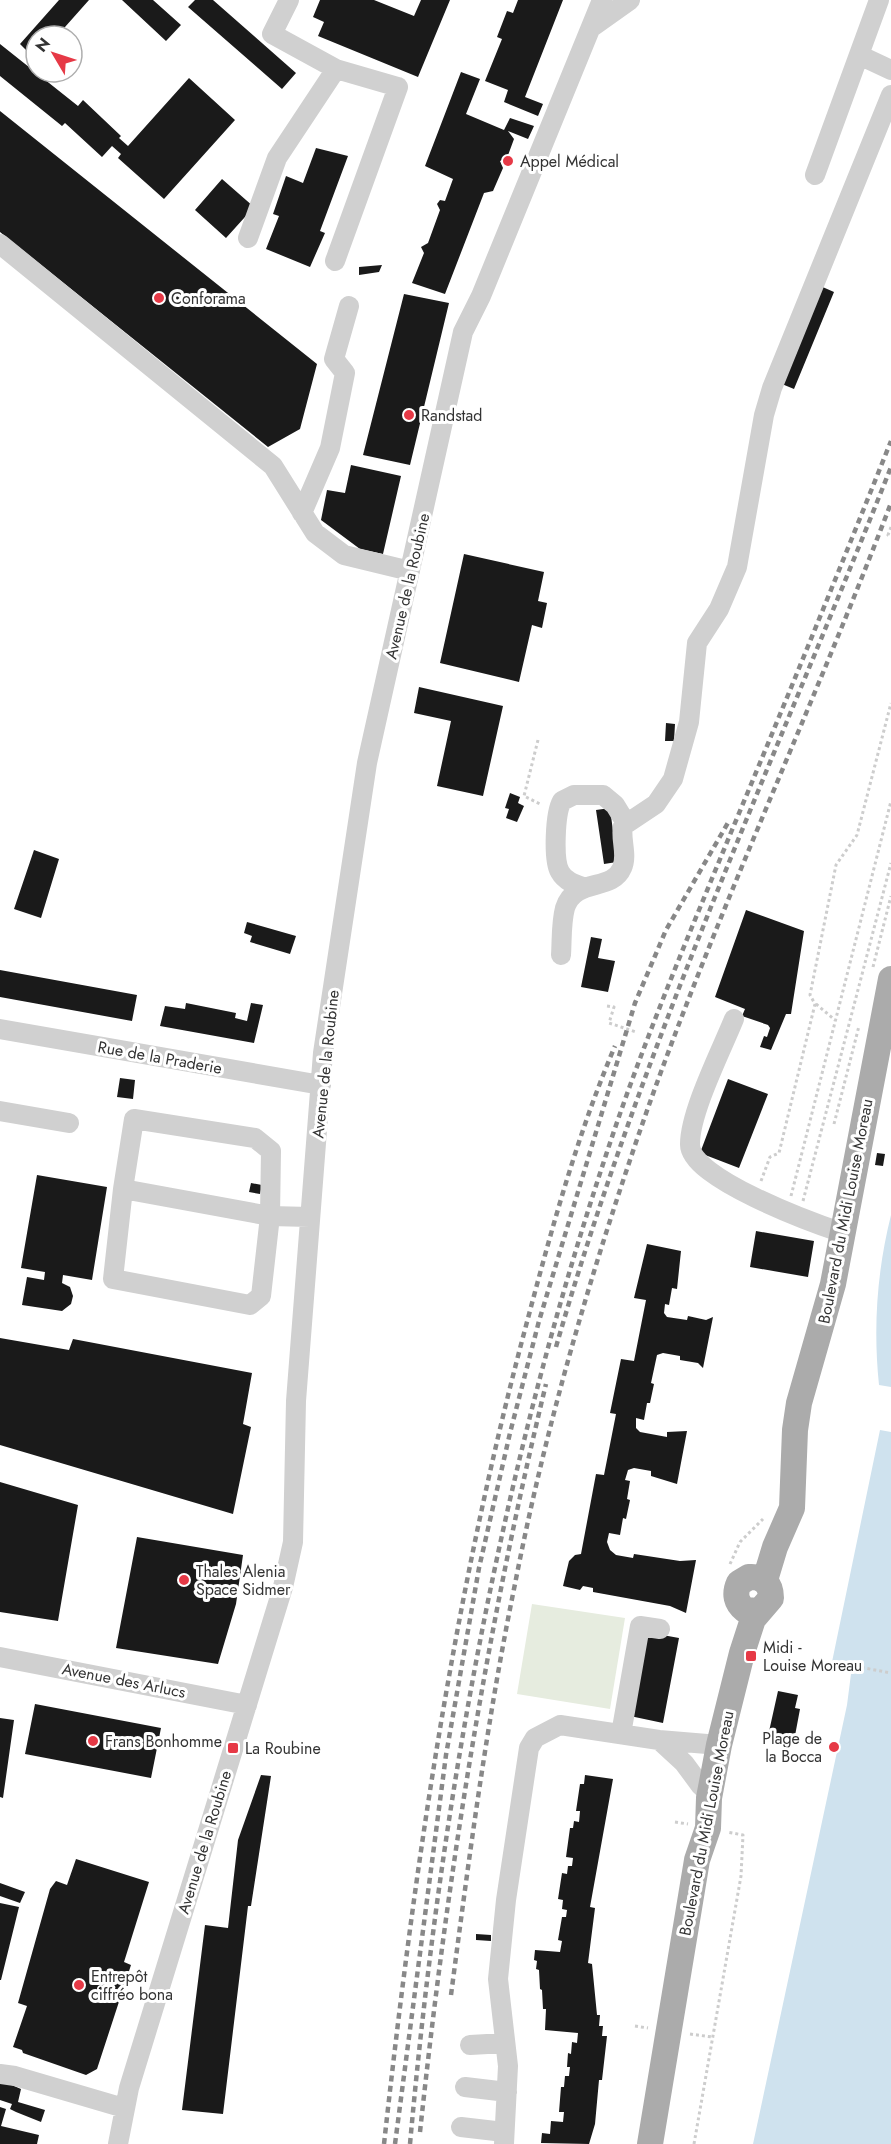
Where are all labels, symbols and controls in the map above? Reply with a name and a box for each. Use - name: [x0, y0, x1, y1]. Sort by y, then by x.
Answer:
- north arrow: [24, 24, 84, 84]
- text: N: [30, 33, 56, 57]
- place label: Appel Médical: [520, 150, 619, 173]
- marker: Appel Médical: [501, 154, 515, 168]
- place label: Conforama: [171, 287, 246, 310]
- marker: Conforama: [152, 291, 166, 305]
- place label: Randstad: [421, 404, 482, 427]
- marker: Randstad: [402, 408, 416, 422]
- street label: Avenue de la Roubine: [380, 511, 435, 661]
- street label: Avenue de la Roubine: [306, 989, 345, 1139]
- street label: Rue de la Praderie: [96, 1035, 224, 1080]
- street label: Boulevard du Midi Louise Moreau: [812, 1097, 879, 1326]
- place label: Thales Alenia Space Sidmer: [196, 1560, 291, 1601]
- marker: Thales Alenia Space Sidmer: [177, 1573, 191, 1587]
- place label: Midi - Louise Moreau: [763, 1636, 862, 1677]
- marker: Midi - Louise Moreau: [744, 1649, 758, 1663]
- street label: Avenue des Arlucs: [60, 1657, 188, 1704]
- street label: Boulevard du Midi Louise Moreau: [673, 1709, 740, 1938]
- place label: Plage de la Bocca: [762, 1727, 822, 1768]
- place label: Frans Bonhomme: [105, 1730, 222, 1753]
- marker: Frans Bonhomme: [86, 1734, 100, 1748]
- place label: La Roubine: [245, 1737, 321, 1760]
- marker: Plage de la Bocca: [827, 1740, 841, 1754]
- marker: La Roubine: [226, 1741, 240, 1755]
- street label: Avenue de la Roubine: [172, 1768, 237, 1917]
- place label: Entrepôt ciffréo bona: [91, 1965, 173, 2006]
- marker: Entrepôt ciffréo bona: [72, 1978, 86, 1992]

